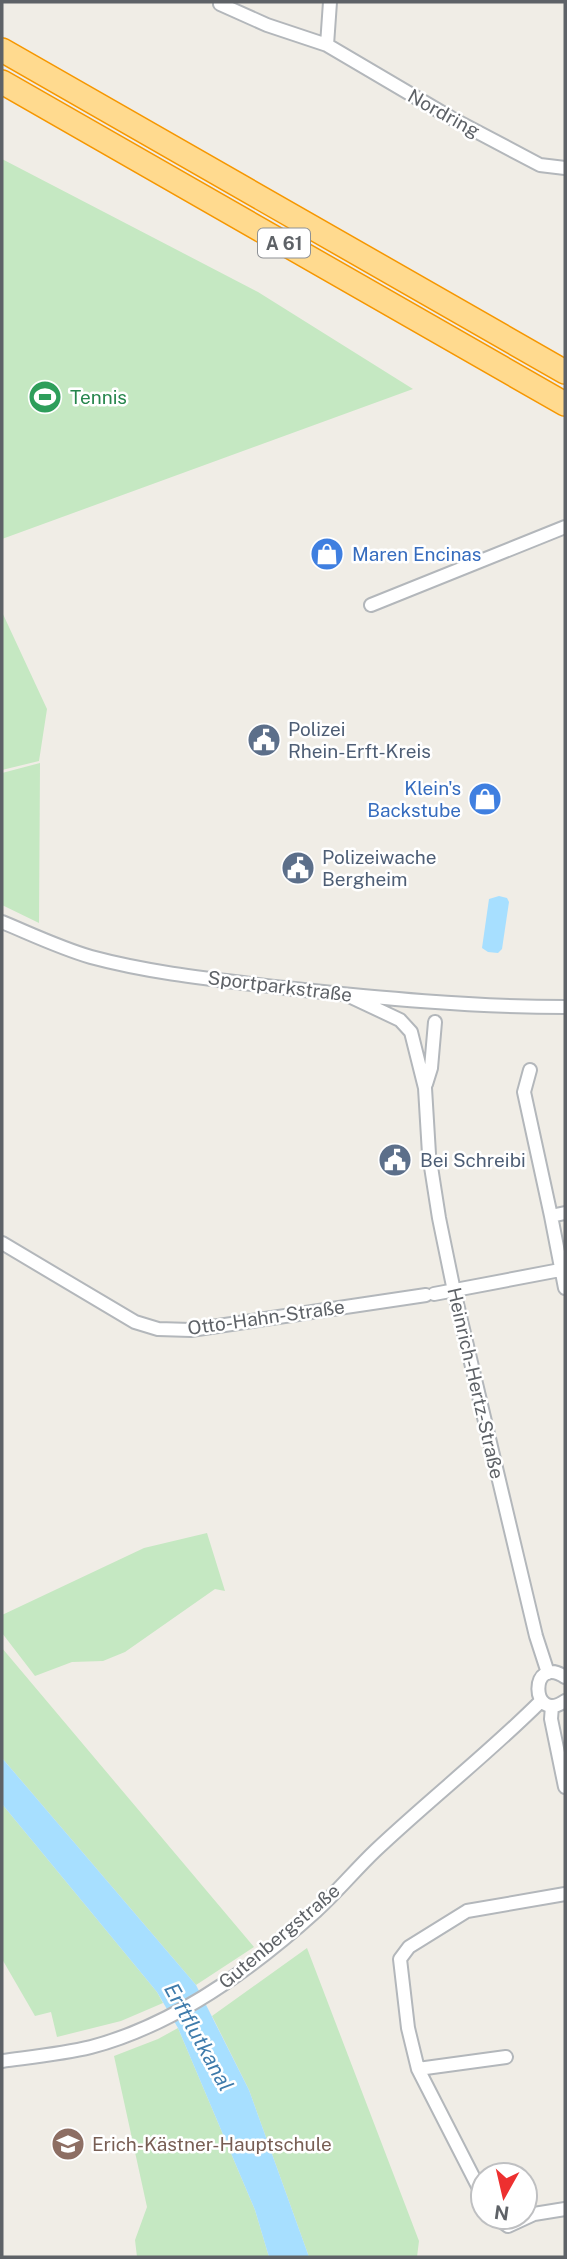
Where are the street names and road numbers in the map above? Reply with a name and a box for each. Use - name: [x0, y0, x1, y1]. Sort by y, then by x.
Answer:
- street label: Nordring: [404, 84, 484, 142]
- road number: A 61: [258, 229, 310, 258]
- street label: Sportparkstraße: [207, 966, 353, 1006]
- street label: Heinrich-Hertz-Straße: [443, 1285, 509, 1481]
- street label: Otto-Hahn-Straße: [186, 1295, 346, 1339]
- street label: Gutenbergstraße: [214, 1879, 344, 1993]

